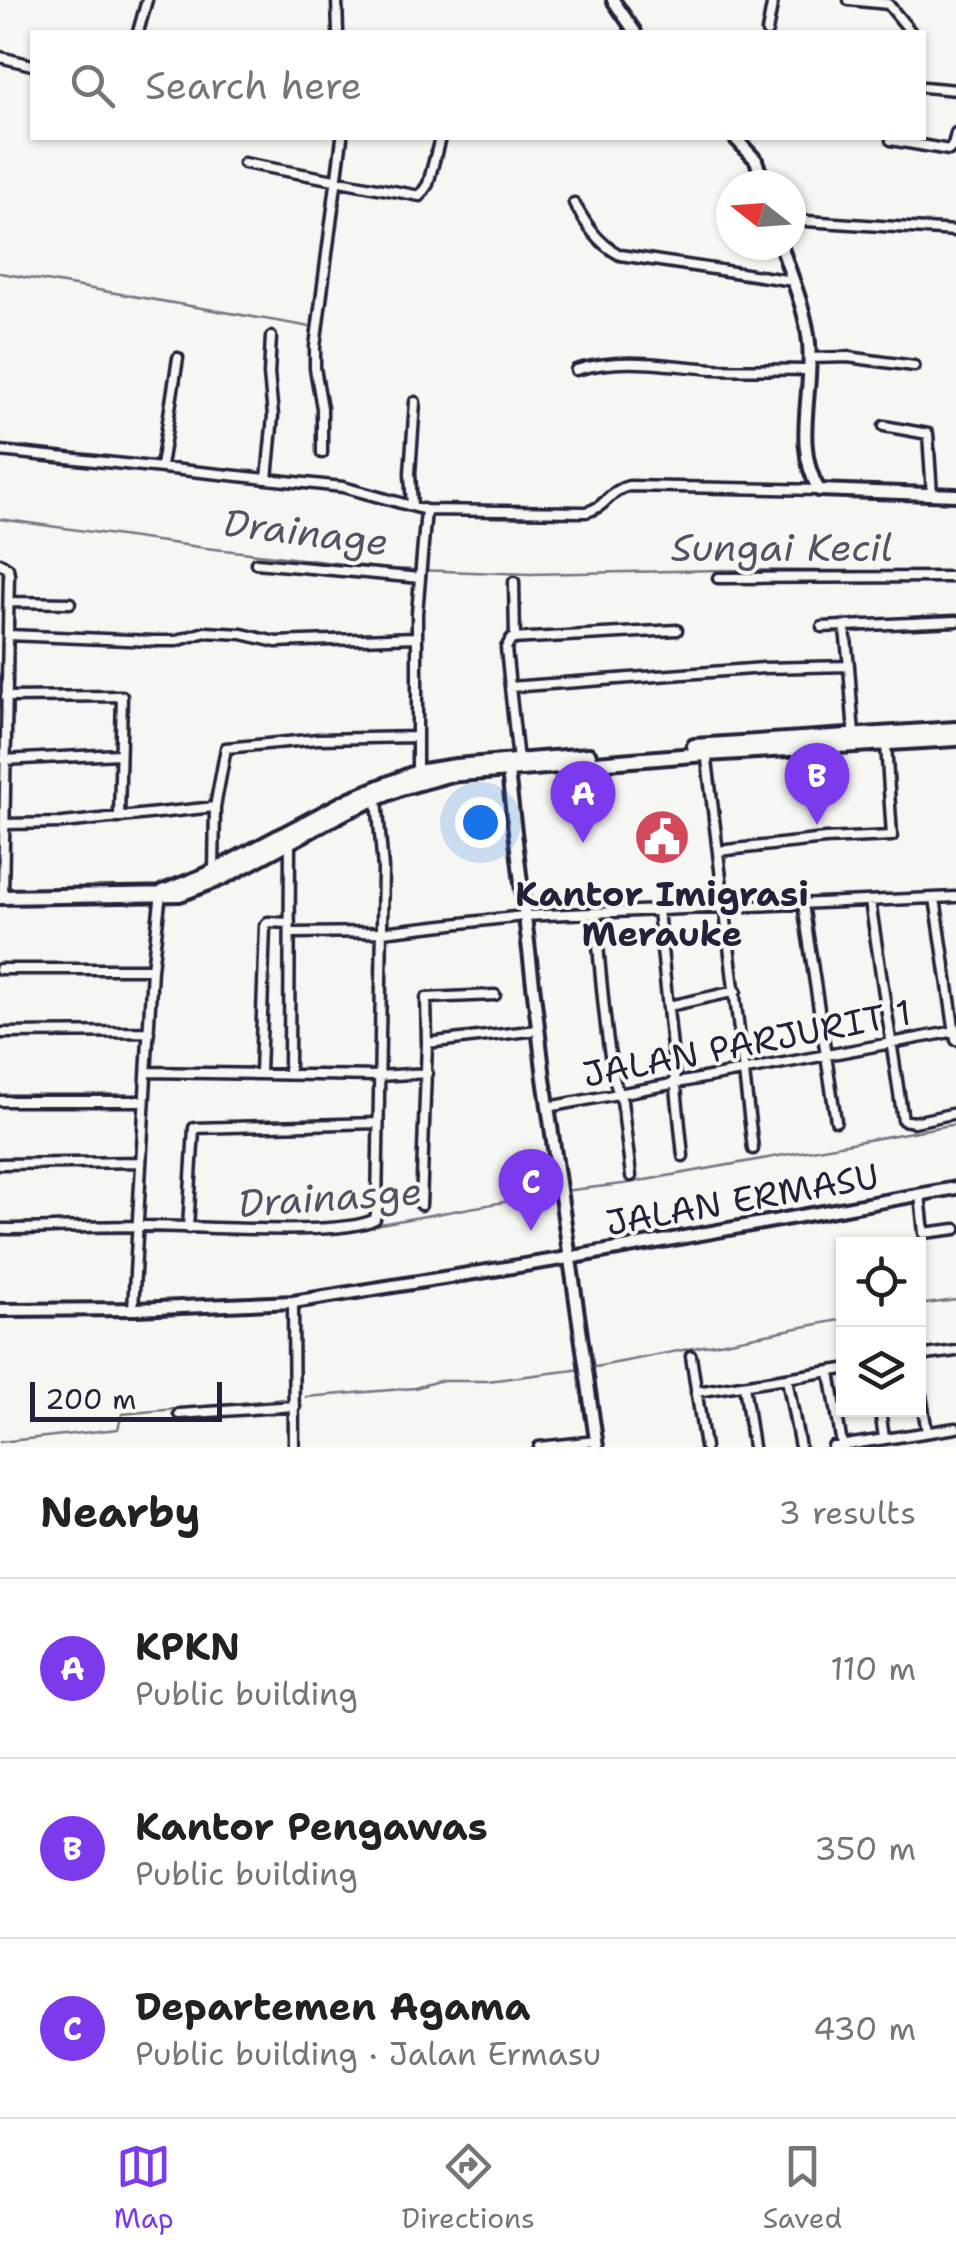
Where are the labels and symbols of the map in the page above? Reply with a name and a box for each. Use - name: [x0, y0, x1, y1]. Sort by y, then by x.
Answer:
- north arrow: [716, 170, 806, 260]
- water label: Drainage: [221, 497, 391, 567]
- water label: Sungai Kecil: [671, 522, 893, 573]
- pin: B: [784, 742, 850, 825]
- pin: A: [550, 760, 616, 843]
- your location: [455, 797, 506, 848]
- public building icon: Kantor Imigrasi Merauke: [632, 807, 692, 867]
- place label: Kantor Imigrasi Merauke: [515, 870, 809, 957]
- street label: JALAN PARJURIT 1: [579, 988, 915, 1098]
- pin: C: [498, 1148, 564, 1231]
- street label: JALAN ERMASU: [602, 1152, 882, 1246]
- water label: Drainasge: [236, 1165, 424, 1229]
- scale bar: [30, 1377, 222, 1422]

